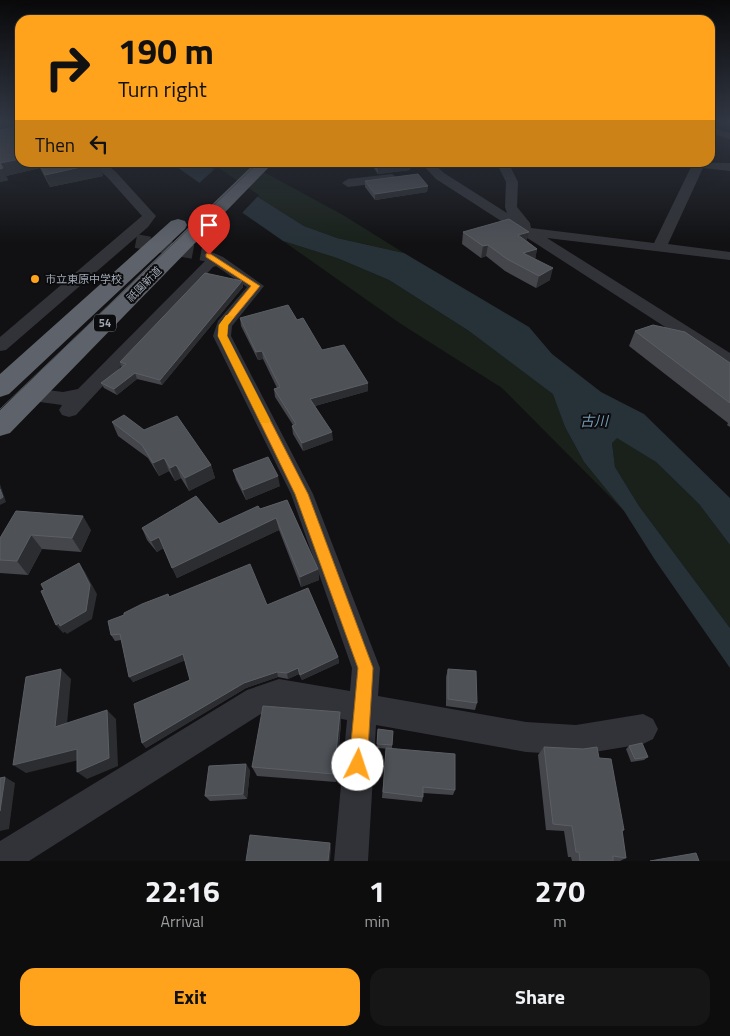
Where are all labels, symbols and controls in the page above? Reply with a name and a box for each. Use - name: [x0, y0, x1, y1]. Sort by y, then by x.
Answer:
- text: 190 m: [118, 24, 214, 78]
- icon: right: [35, 35, 100, 100]
- text: Turn right: [118, 72, 207, 106]
- text: Then: [35, 130, 75, 159]
- icon: left: [85, 130, 113, 158]
- pin: [188, 204, 230, 255]
- icon: arrive: [195, 211, 223, 239]
- street label: 祇園新道: [123, 263, 165, 305]
- place label: 市立東原中学校: [45, 271, 122, 287]
- marker: 市立東原中学校: [29, 273, 41, 285]
- road number: 54: [94, 314, 116, 332]
- water label: 古川: [580, 410, 610, 431]
- position arrow: [331, 738, 383, 790]
- text: 22:16: [145, 868, 220, 914]
- text: 1: [369, 868, 386, 914]
- text: 270: [535, 868, 585, 914]
- text: Arrival: [161, 909, 204, 933]
- text: min: [364, 909, 390, 933]
- text: m: [553, 909, 567, 933]
- button: Exit: [20, 968, 360, 1026]
- button: Share: [370, 968, 710, 1026]

